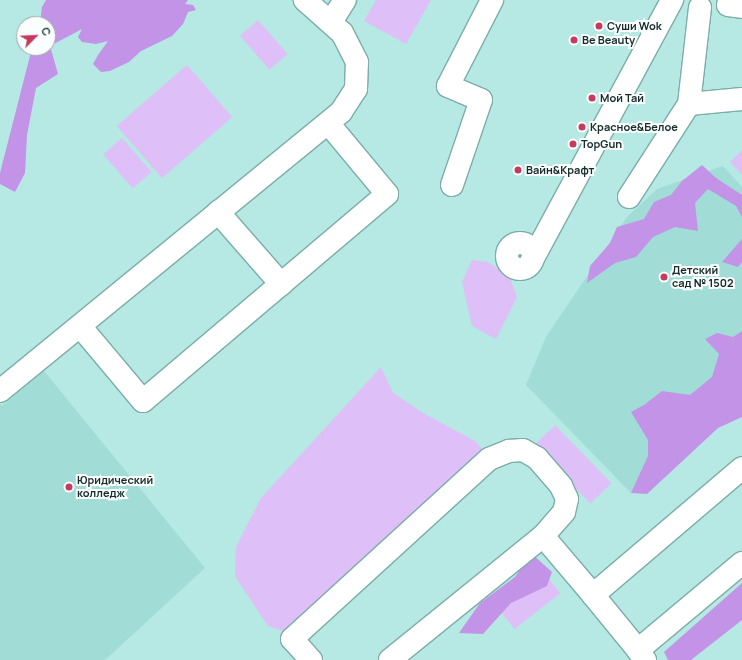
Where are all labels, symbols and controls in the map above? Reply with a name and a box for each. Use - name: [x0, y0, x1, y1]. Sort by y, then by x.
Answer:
- north arrow: [16, 16, 56, 56]
- place label: Суши Wok: [607, 19, 662, 33]
- marker: Суши Wok: [594, 21, 604, 31]
- text: С: [38, 25, 55, 38]
- place label: Be Beauty: [582, 33, 635, 47]
- marker: Be Beauty: [569, 35, 579, 45]
- place label: Мой Тай: [600, 91, 644, 105]
- marker: Мой Тай: [587, 93, 597, 103]
- place label: Красное&Белое: [590, 120, 678, 134]
- marker: Красное&Белое: [577, 122, 587, 132]
- place label: TopGun: [581, 137, 622, 151]
- marker: TopGun: [568, 139, 578, 149]
- place label: Вайн&Крафт: [526, 163, 594, 177]
- marker: Вайн&Крафт: [513, 165, 523, 175]
- place label: Детский сад № 1502: [672, 264, 733, 290]
- marker: Детский сад № 1502: [659, 272, 669, 282]
- place label: Юридический колледж: [77, 474, 153, 500]
- marker: Юридический колледж: [64, 482, 74, 492]

